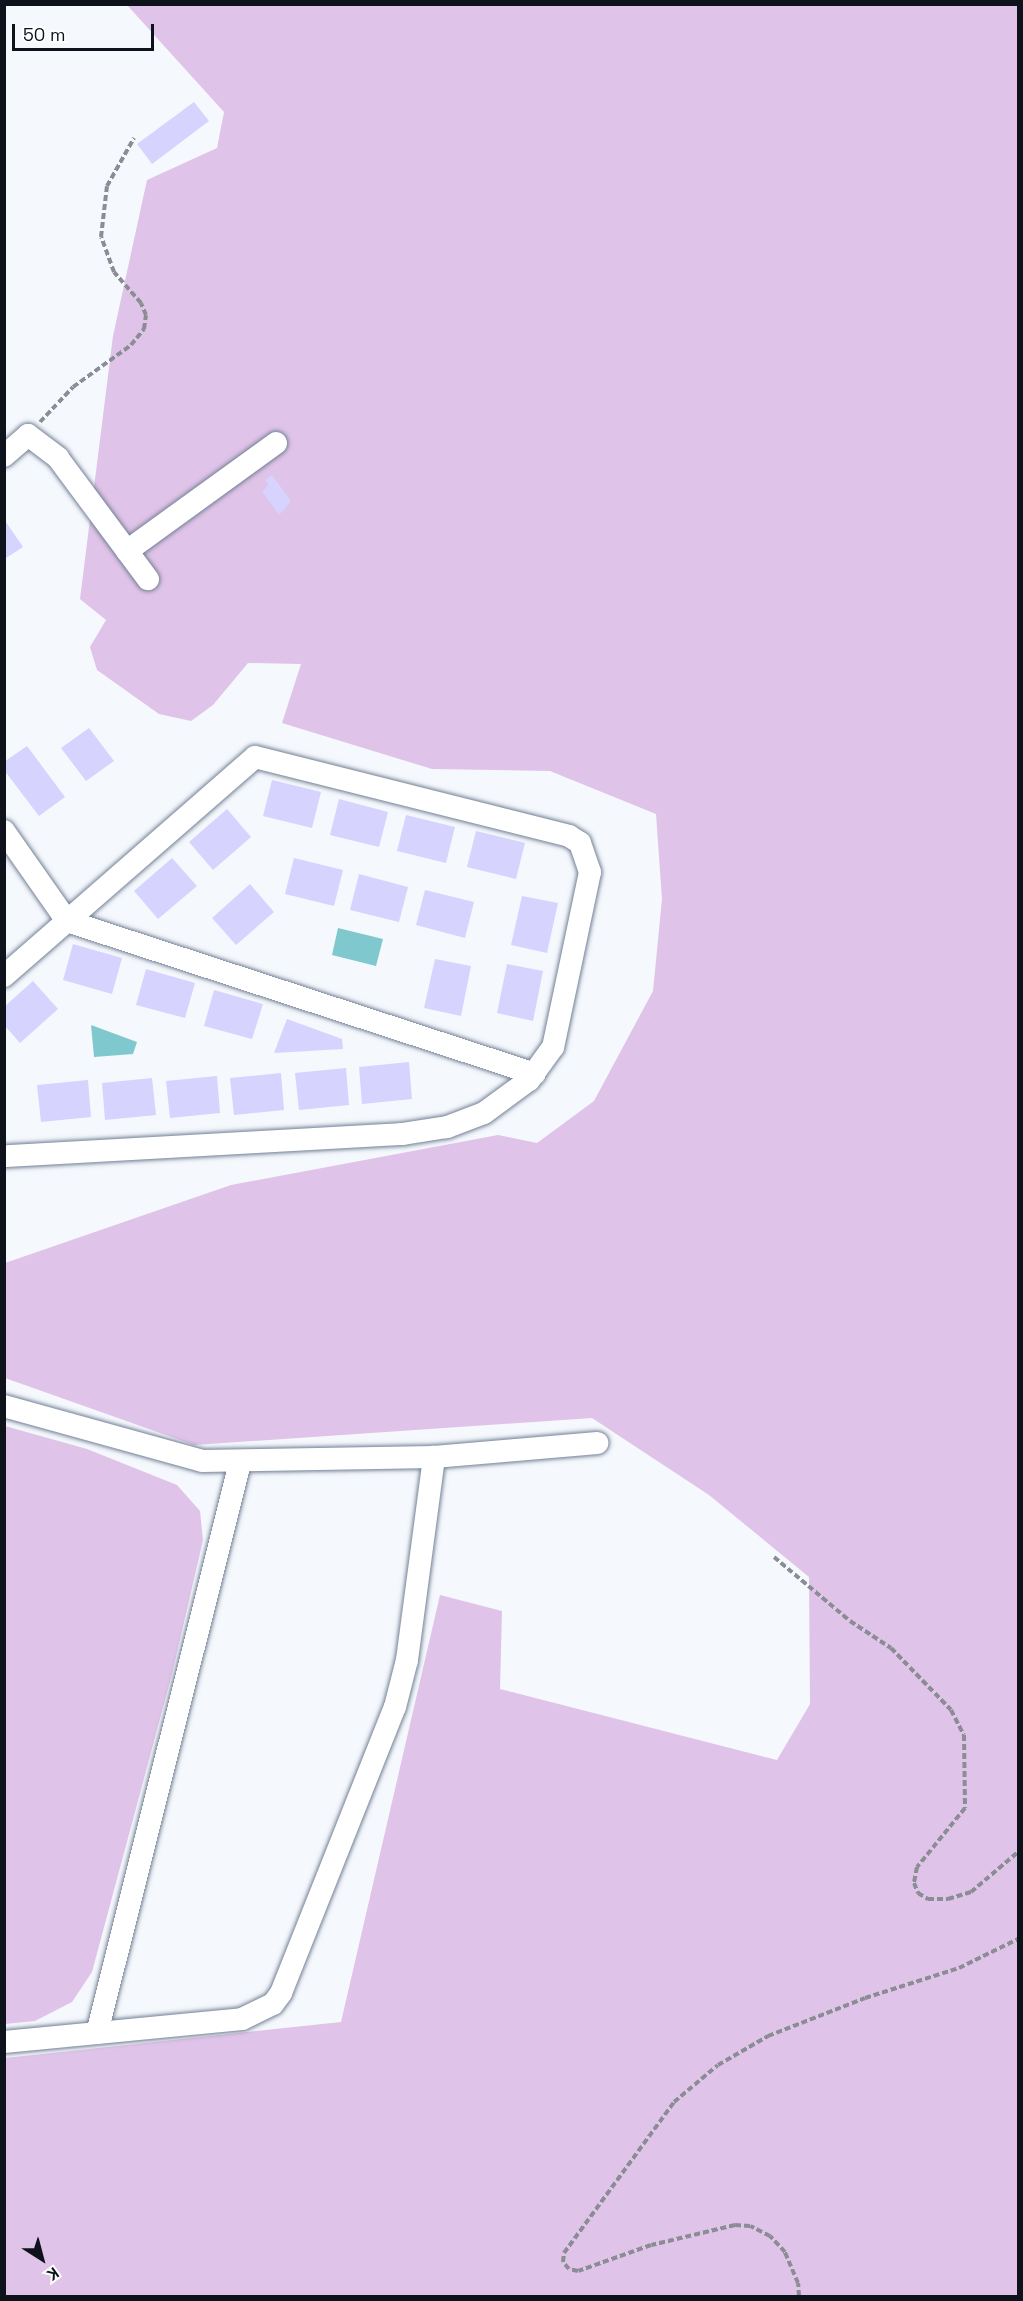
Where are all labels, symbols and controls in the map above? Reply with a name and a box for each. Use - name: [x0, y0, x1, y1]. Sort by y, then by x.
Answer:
- scale bar: [15, 12, 158, 50]
- text: 50 m: [23, 23, 65, 46]
- north arrow: [12, 2229, 72, 2289]
- text: K: [43, 2263, 63, 2285]

